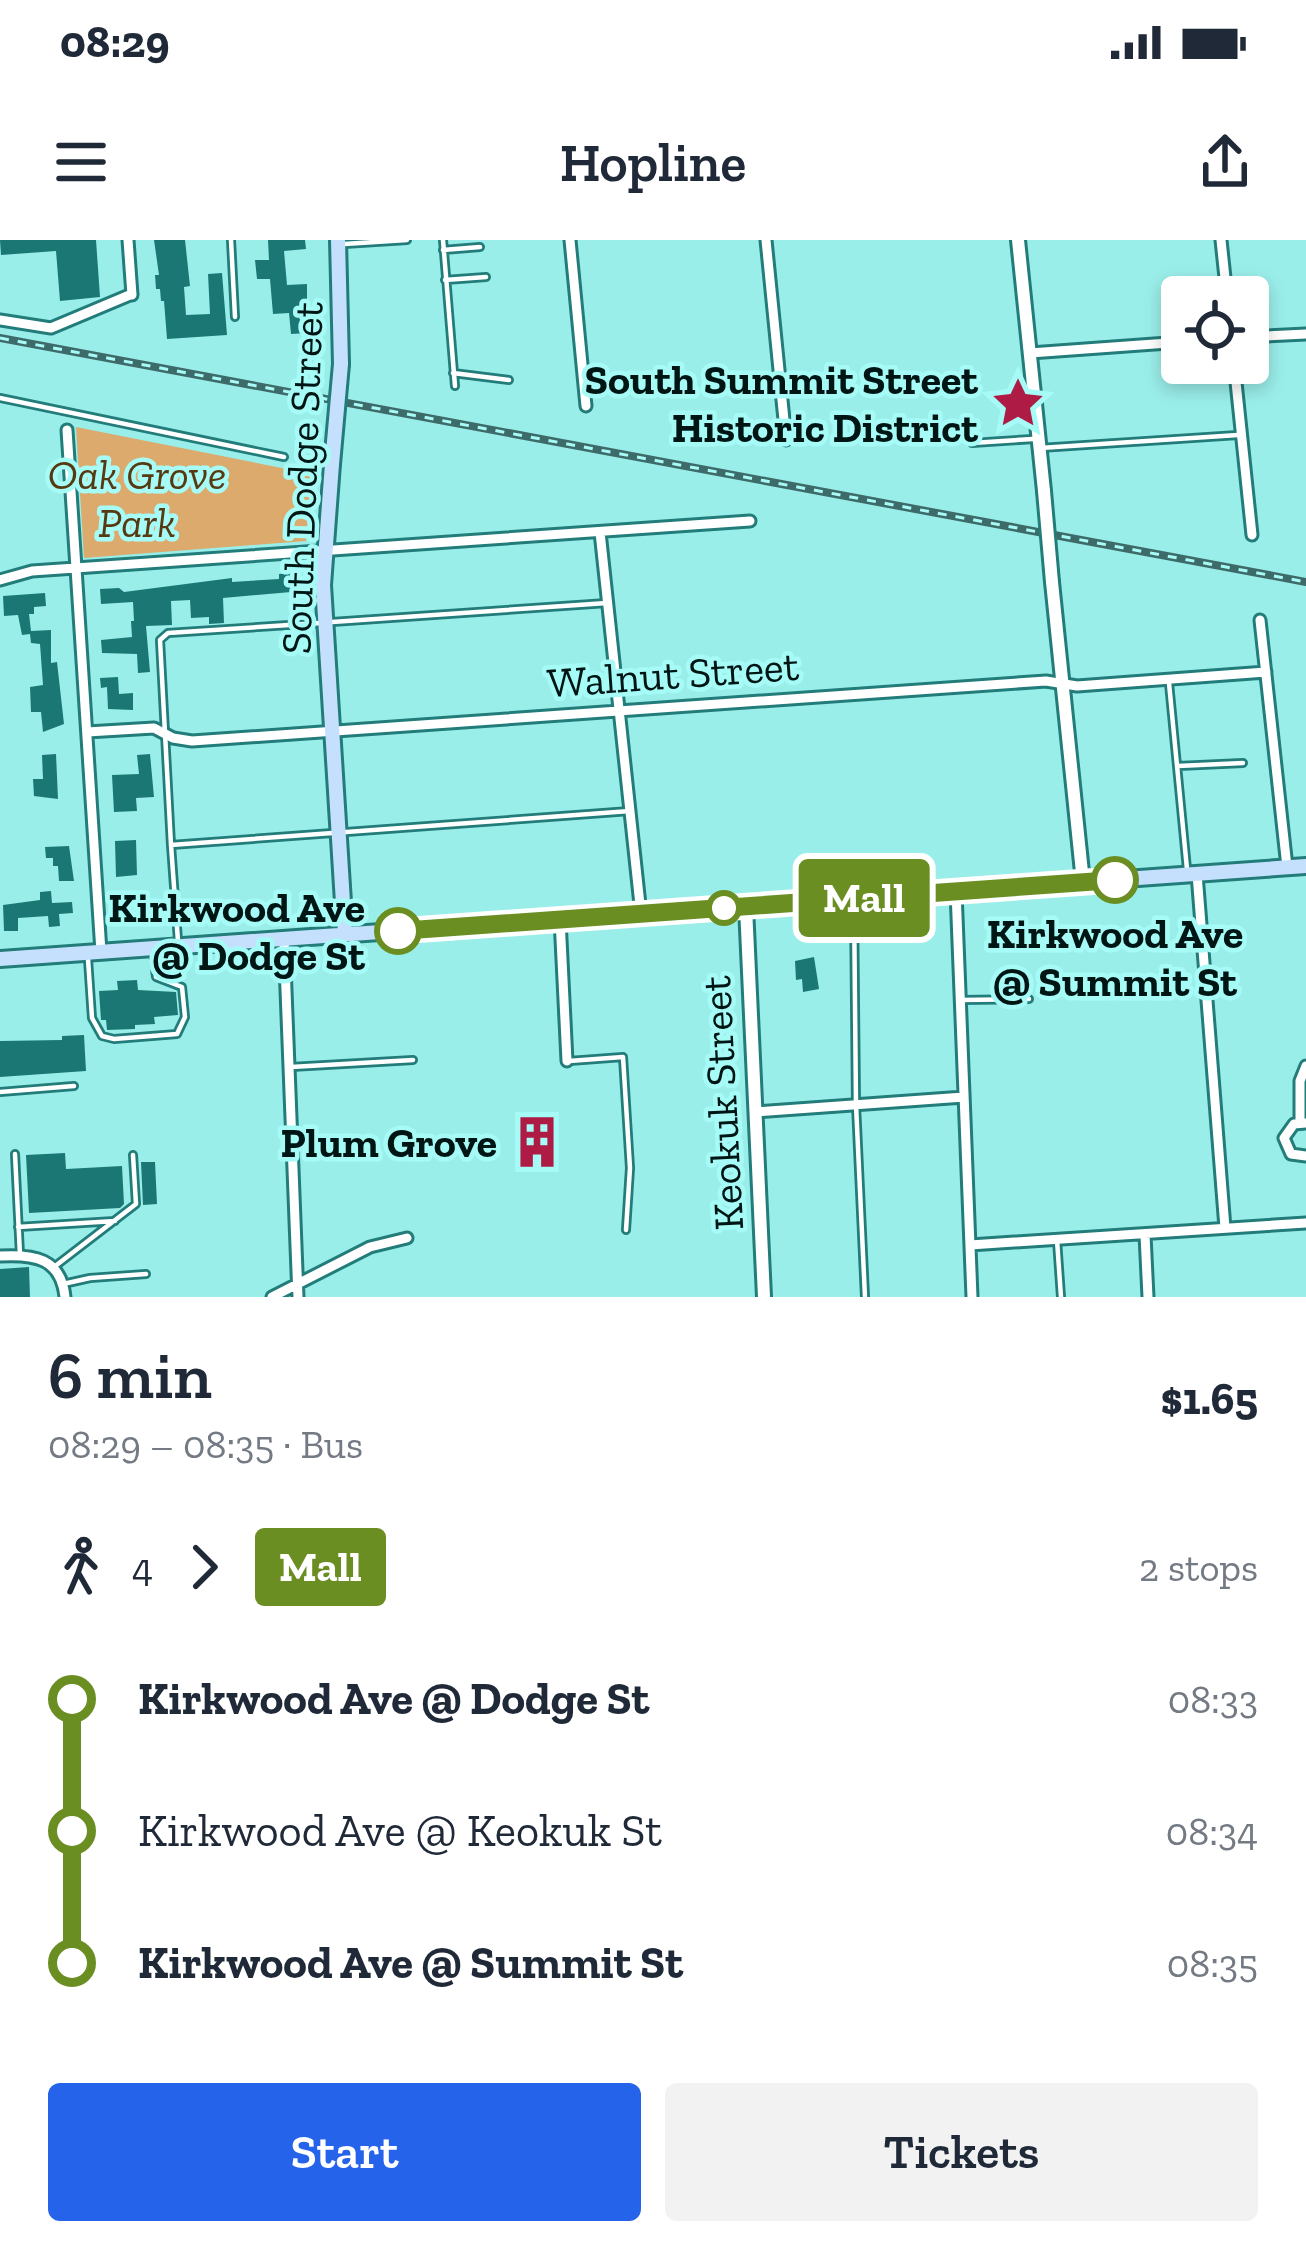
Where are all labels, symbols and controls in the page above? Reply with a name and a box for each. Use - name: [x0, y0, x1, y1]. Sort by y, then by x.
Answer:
- text: 08:29: [60, 15, 170, 69]
- icon: menu: [48, 129, 114, 195]
- icon: share: [1192, 129, 1258, 195]
- text: Hopline: [560, 130, 746, 195]
- map controls: [1161, 276, 1269, 384]
- button: locate: [1161, 276, 1269, 384]
- street label: South Dodge Street: [270, 300, 334, 655]
- place label: South Summit Street Historic District: [585, 354, 979, 453]
- place icon: South Summit Street Historic District: [989, 374, 1047, 432]
- park label: Oak Grove Park: [48, 449, 226, 548]
- street label: Walnut Street: [545, 640, 801, 708]
- marker: Kirkwood Ave @ Summit St: [1093, 858, 1137, 902]
- line badge: Mall: [780, 859, 948, 937]
- text: Mall: [823, 872, 905, 923]
- place label: Kirkwood Ave @ Dodge St: [108, 882, 366, 981]
- unlabelled marker: [708, 892, 740, 924]
- place label: Kirkwood Ave @ Summit St: [987, 908, 1243, 1007]
- marker: Kirkwood Ave @ Dodge St: [376, 909, 420, 953]
- street label: Keokuk Street: [690, 974, 754, 1232]
- building icon: Plum Grove: [508, 1113, 566, 1171]
- place label: Plum Grove: [280, 1117, 497, 1168]
- text: 6 min: [48, 1336, 212, 1415]
- text: $1.65: [1160, 1372, 1258, 1426]
- text: 08:29 – 08:35 · Bus: [48, 1421, 363, 1468]
- icon: walk: [48, 1534, 114, 1600]
- icon: forward: [171, 1534, 237, 1600]
- text: Mall: [279, 1541, 362, 1592]
- text: 4: [132, 1544, 153, 1591]
- text: 2 stops: [1139, 1544, 1258, 1591]
- text: Kirkwood Ave @ Dodge St: [138, 1672, 649, 1726]
- text: 08:33: [1168, 1676, 1258, 1723]
- text: Kirkwood Ave @ Keokuk St: [138, 1804, 662, 1858]
- text: 08:34: [1166, 1808, 1258, 1855]
- text: Kirkwood Ave @ Summit St: [138, 1936, 683, 1990]
- text: 08:35: [1167, 1940, 1258, 1987]
- button: Start: [48, 2083, 641, 2221]
- button: Tickets: [665, 2083, 1258, 2221]

